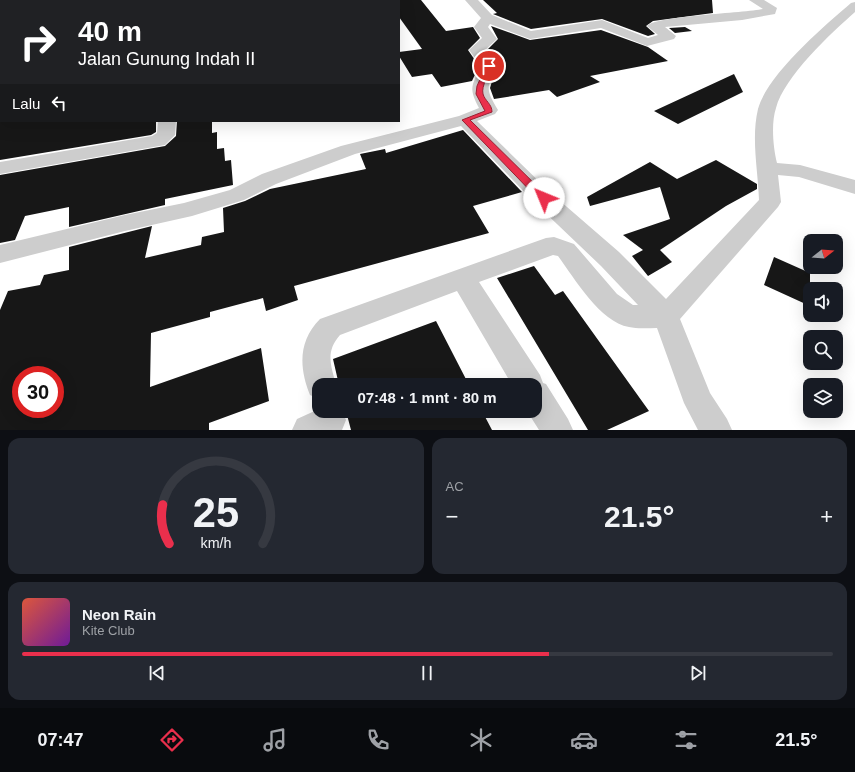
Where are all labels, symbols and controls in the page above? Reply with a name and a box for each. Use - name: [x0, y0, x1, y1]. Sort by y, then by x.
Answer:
- icon: right: [12, 16, 64, 68]
- text: 40 m: [78, 16, 142, 47]
- text: Jalan Gunung Indah II: [78, 49, 255, 69]
- pin: [472, 49, 506, 83]
- icon: arrive: [478, 55, 500, 77]
- icon: left: [48, 92, 70, 114]
- text: Lalu: [12, 95, 40, 112]
- position arrow: [523, 177, 565, 219]
- north arrow: [803, 234, 843, 274]
- map controls: [803, 234, 843, 418]
- button: sound: [803, 282, 843, 322]
- button: search: [803, 330, 843, 370]
- speed limit sign: 30: [12, 366, 64, 418]
- button: layers: [803, 378, 843, 418]
- text: 07:48 · 1 mnt · 80 m: [357, 389, 497, 406]
- text: AC: [446, 479, 464, 494]
- text: 25: [193, 489, 239, 536]
- text: 21.5°: [604, 500, 674, 533]
- text: −: [446, 504, 458, 529]
- text: +: [820, 504, 833, 529]
- text: km/h: [200, 535, 231, 551]
- text: Neon Rain: [82, 606, 156, 623]
- text: Kite Club: [82, 623, 135, 638]
- icon: previous: [146, 662, 168, 684]
- icon: pause: [416, 662, 438, 684]
- icon: next: [687, 662, 709, 684]
- icon: directions: [158, 726, 186, 754]
- icon: music: [261, 726, 289, 754]
- icon: phone: [364, 726, 392, 754]
- icon: climate: [467, 726, 495, 754]
- icon: car: [570, 726, 598, 754]
- icon: filters: [672, 726, 700, 754]
- text: 07:47: [37, 730, 83, 750]
- text: 21.5°: [775, 730, 817, 750]

